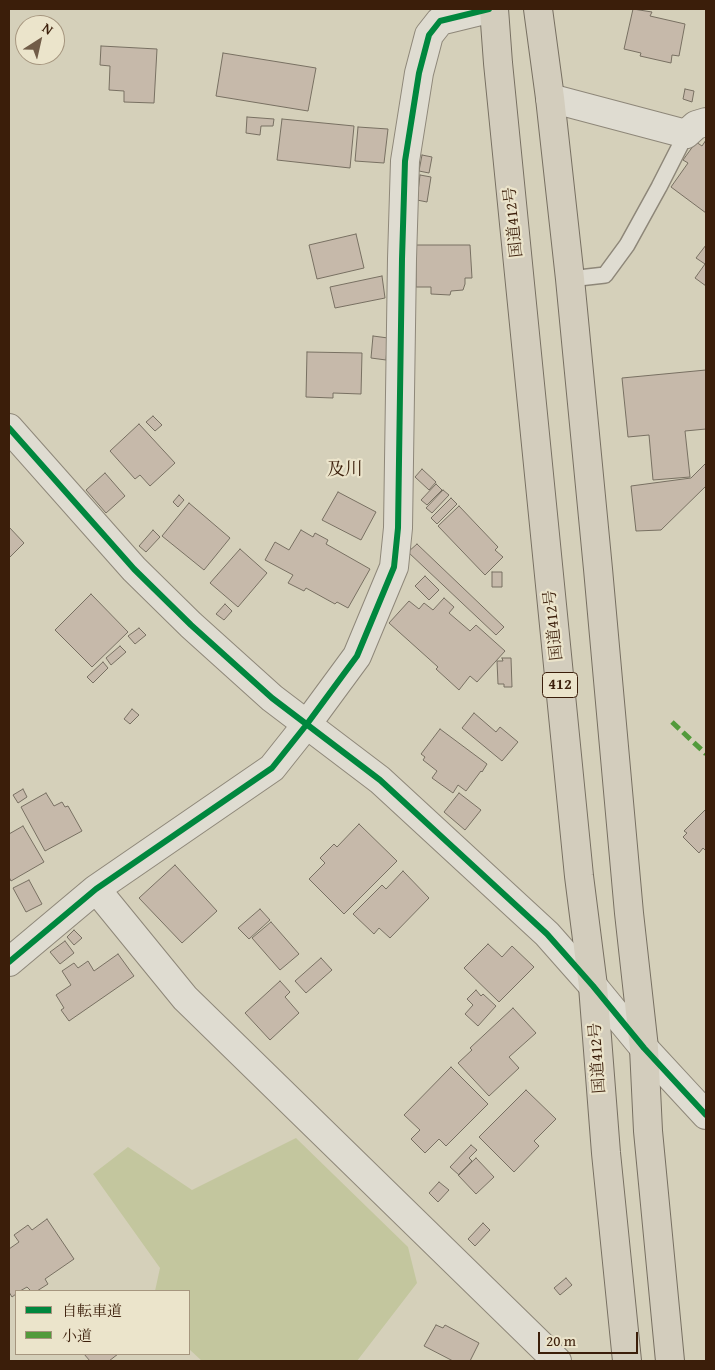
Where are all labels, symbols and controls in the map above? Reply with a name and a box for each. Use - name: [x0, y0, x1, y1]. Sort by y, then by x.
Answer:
- north arrow: [15, 15, 65, 65]
- text: N: [38, 18, 58, 39]
- street label: 国道412号: [501, 186, 527, 258]
- district label: 及川: [327, 459, 363, 481]
- street label: 国道412号: [541, 589, 567, 661]
- road number: 412: [542, 672, 578, 698]
- street label: 国道412号: [586, 1022, 610, 1094]
- legend: [15, 1290, 190, 1355]
- text: 自転車道: [62, 1300, 122, 1321]
- scale bar: [540, 1322, 640, 1354]
- text: 小道: [62, 1325, 92, 1346]
- text: 20 m: [546, 1330, 576, 1351]

